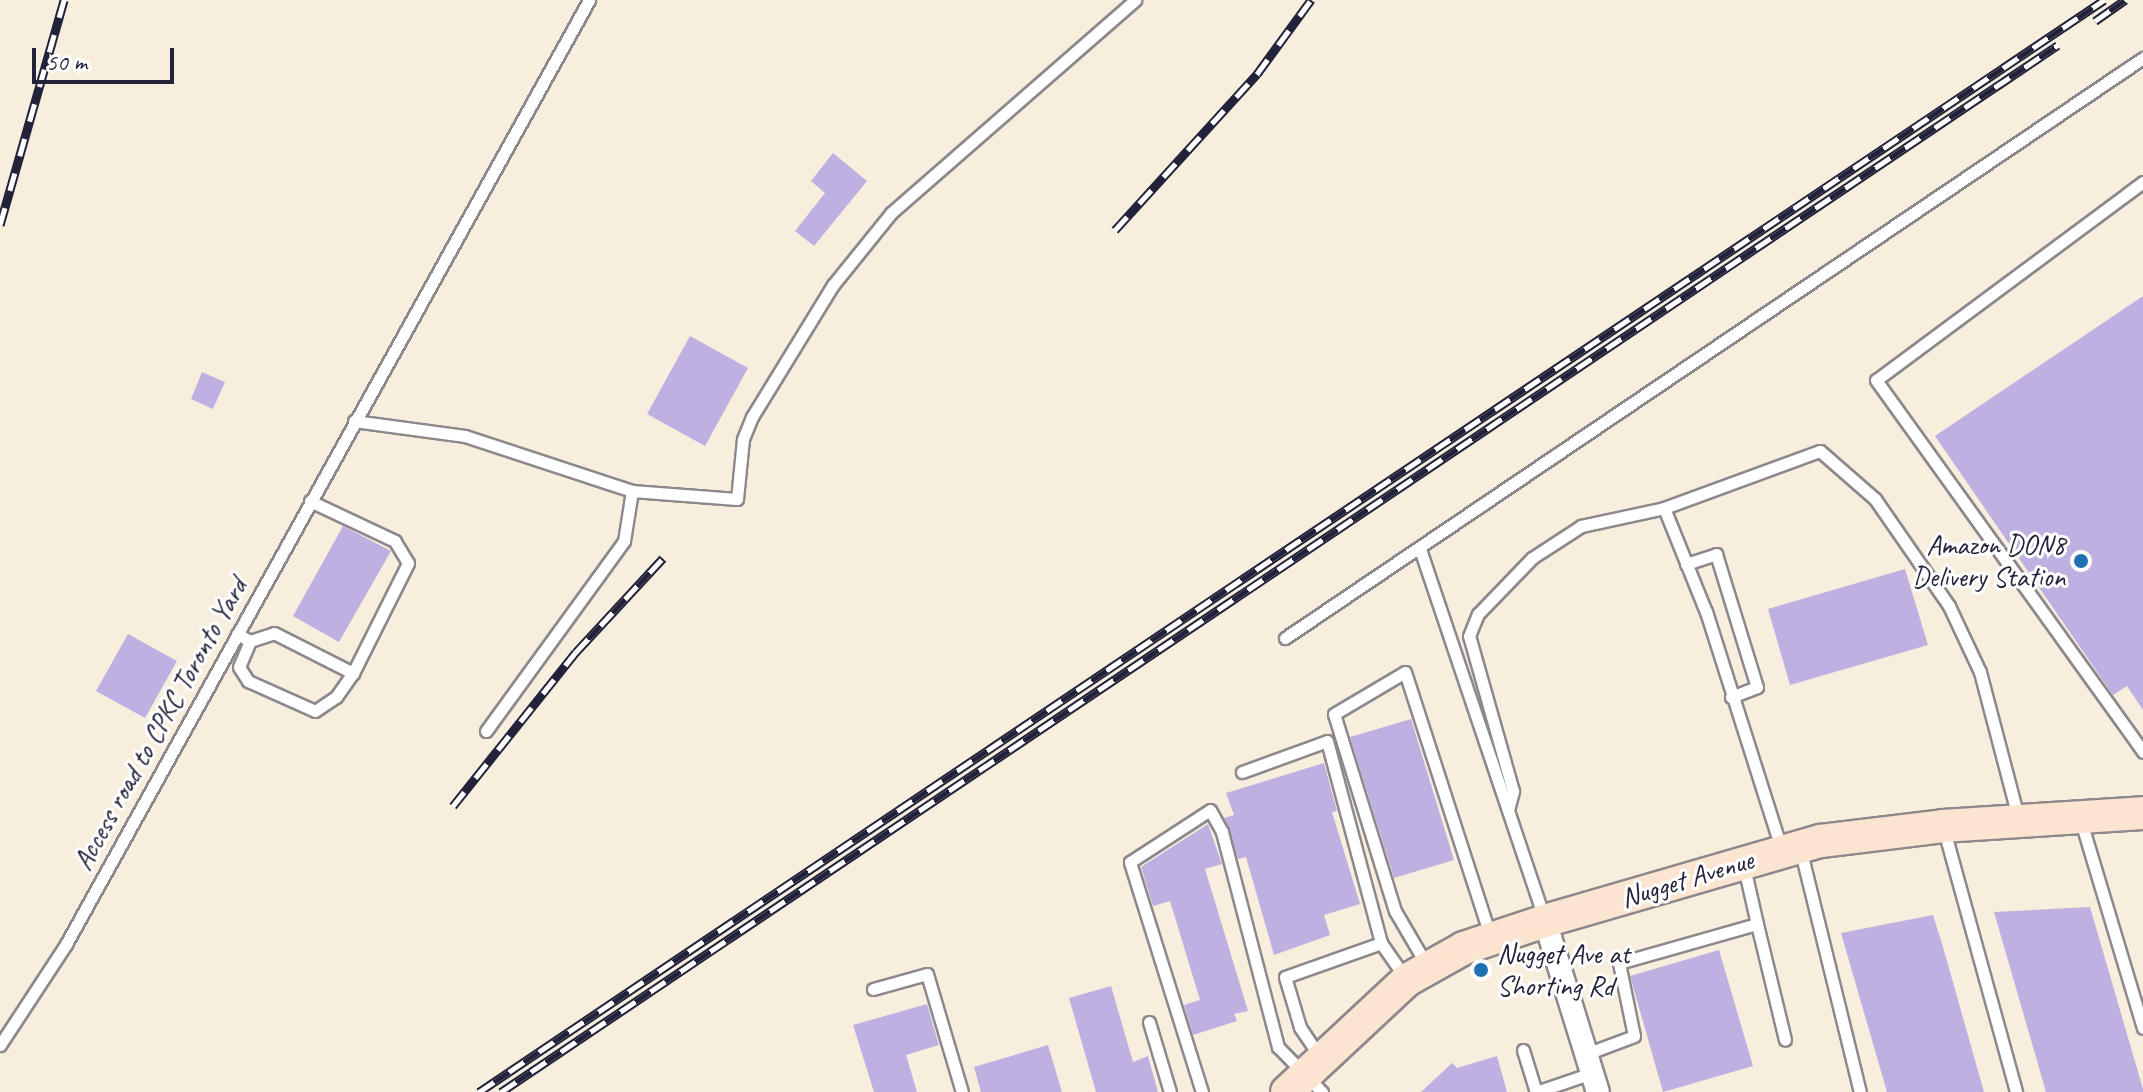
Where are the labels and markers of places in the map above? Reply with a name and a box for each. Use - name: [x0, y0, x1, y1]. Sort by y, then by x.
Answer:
- place label: Amazon DON8 Delivery Station: [1912, 528, 2065, 594]
- marker: Amazon DON8 Delivery Station: [2072, 552, 2090, 570]
- place label: Nugget Ave at Shorting Rd: [1497, 937, 1630, 1003]
- marker: Nugget Ave at Shorting Rd: [1472, 961, 1490, 979]

